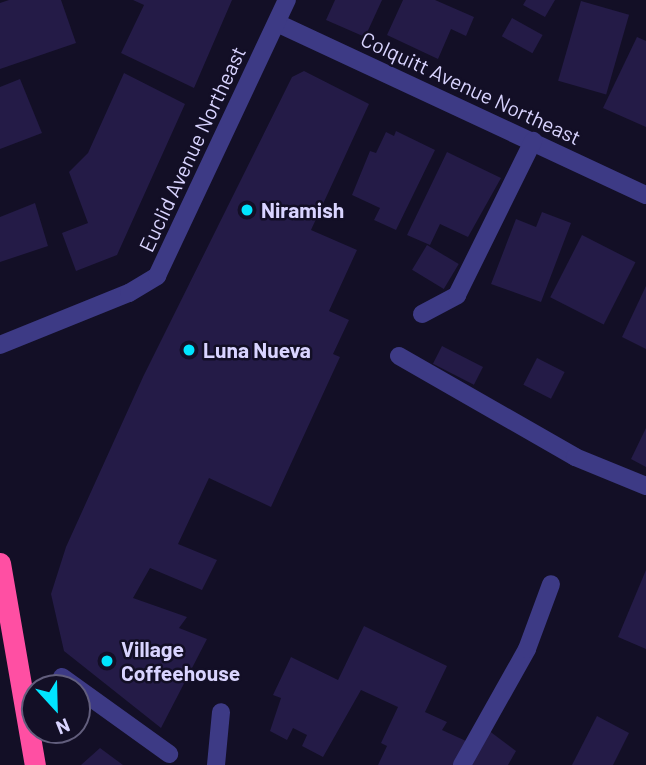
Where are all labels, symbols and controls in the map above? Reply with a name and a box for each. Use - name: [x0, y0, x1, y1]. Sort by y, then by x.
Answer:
- street label: Colquitt Avenue Northeast: [357, 26, 585, 150]
- street label: Euclid Avenue Northeast: [133, 42, 251, 256]
- place label: Niramish: [261, 197, 344, 223]
- marker: Niramish: [239, 202, 255, 218]
- place label: Luna Nueva: [203, 337, 311, 363]
- marker: Luna Nueva: [181, 342, 197, 358]
- place label: Village Coffeehouse: [121, 636, 240, 686]
- marker: Village Coffeehouse: [99, 653, 115, 669]
- north arrow: [21, 674, 91, 744]
- text: N: [53, 714, 73, 740]

